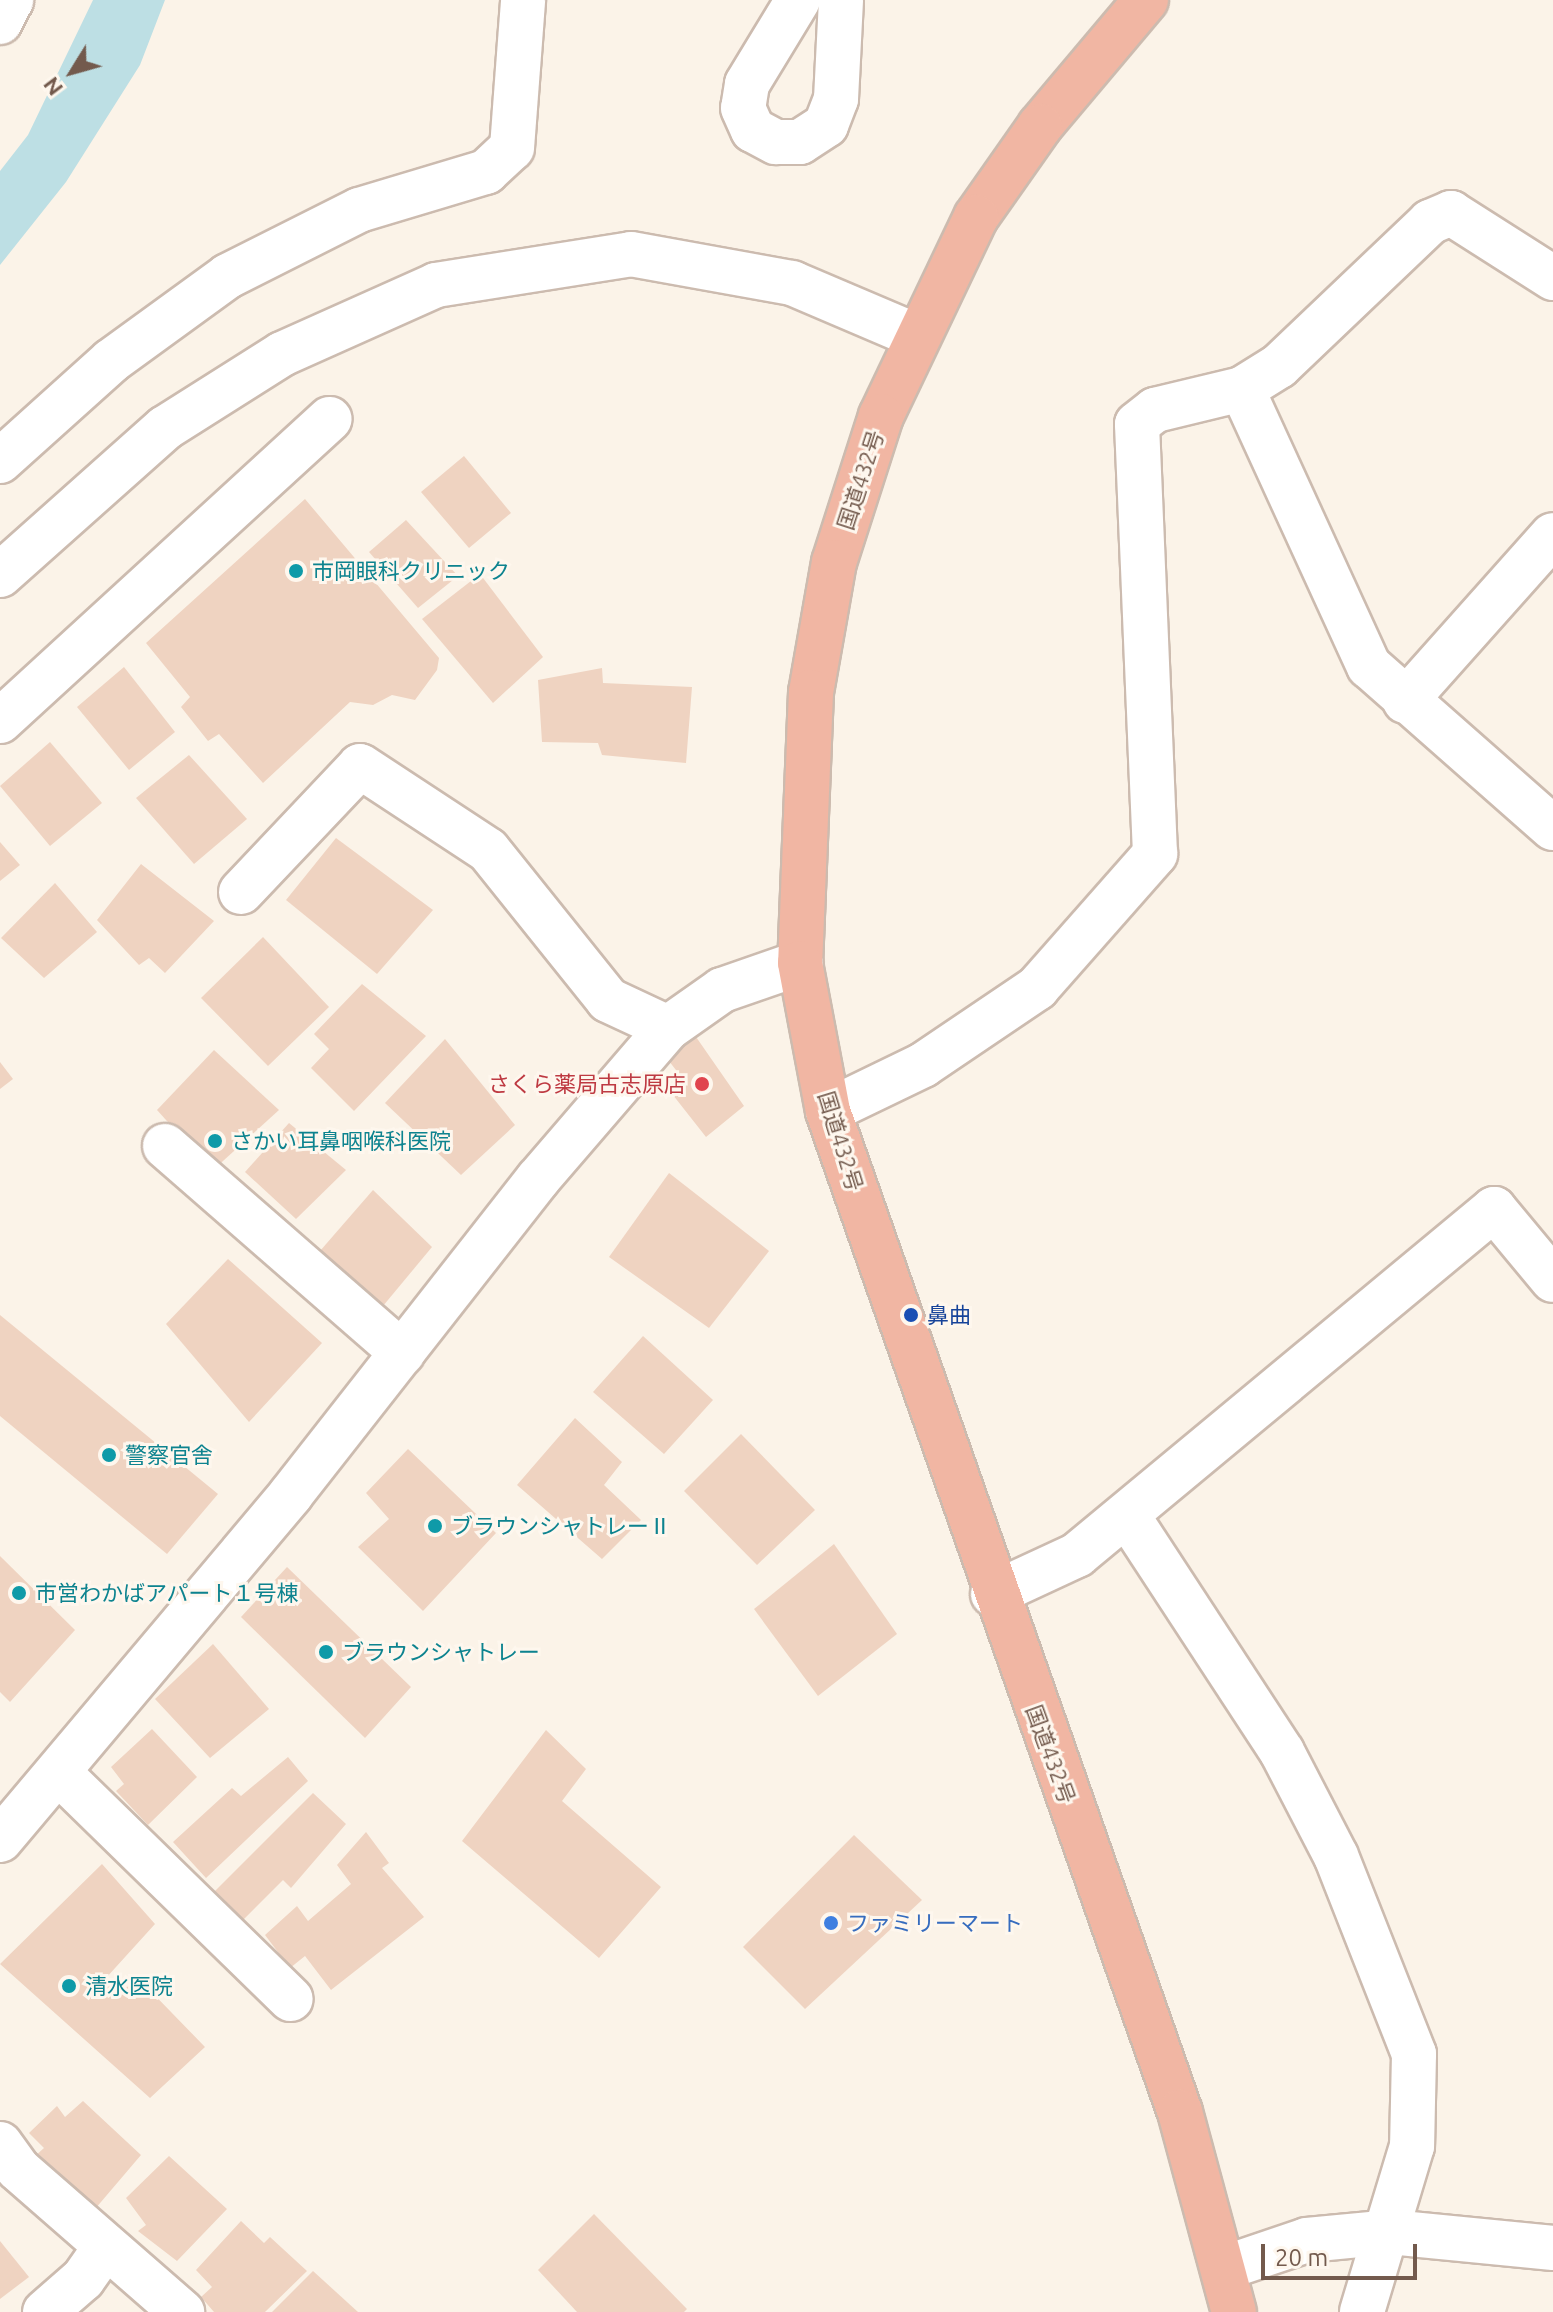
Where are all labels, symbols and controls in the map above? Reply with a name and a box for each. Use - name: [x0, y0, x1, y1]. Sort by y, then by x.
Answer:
- north arrow: [32, 32, 112, 112]
- text: N: [38, 73, 67, 101]
- street label: 国道432号: [831, 427, 889, 533]
- place label: 市岡眼科クリニック: [312, 558, 510, 584]
- marker: 市岡眼科クリニック: [287, 562, 305, 580]
- place label: さくら薬局古志原店: [488, 1071, 686, 1097]
- marker: さくら薬局古志原店: [693, 1075, 711, 1093]
- street label: 国道432号: [813, 1088, 869, 1194]
- place label: さかい耳鼻咽喉科医院: [231, 1128, 451, 1154]
- marker: さかい耳鼻咽喉科医院: [206, 1132, 224, 1150]
- place label: 鼻曲: [927, 1302, 971, 1328]
- marker: 鼻曲: [902, 1306, 920, 1324]
- place label: 警察官舎: [125, 1442, 213, 1468]
- marker: 警察官舎: [100, 1446, 118, 1464]
- place label: ブラウンシャトレーⅡ: [451, 1513, 671, 1539]
- marker: ブラウンシャトレーⅡ: [426, 1517, 444, 1535]
- place label: 市営わかばアパート１号棟: [35, 1580, 299, 1606]
- marker: 市営わかばアパート１号棟: [10, 1584, 28, 1602]
- place label: ブラウンシャトレー: [342, 1639, 540, 1665]
- marker: ブラウンシャトレー: [317, 1643, 335, 1661]
- street label: 国道432号: [1021, 1701, 1081, 1807]
- place label: ファミリーマート: [847, 1910, 1023, 1936]
- marker: ファミリーマート: [822, 1914, 840, 1932]
- place label: 清水医院: [85, 1973, 173, 1999]
- marker: 清水医院: [60, 1977, 78, 1995]
- scale bar: [1265, 2228, 1421, 2278]
- text: 20 m: [1275, 2244, 1328, 2271]

